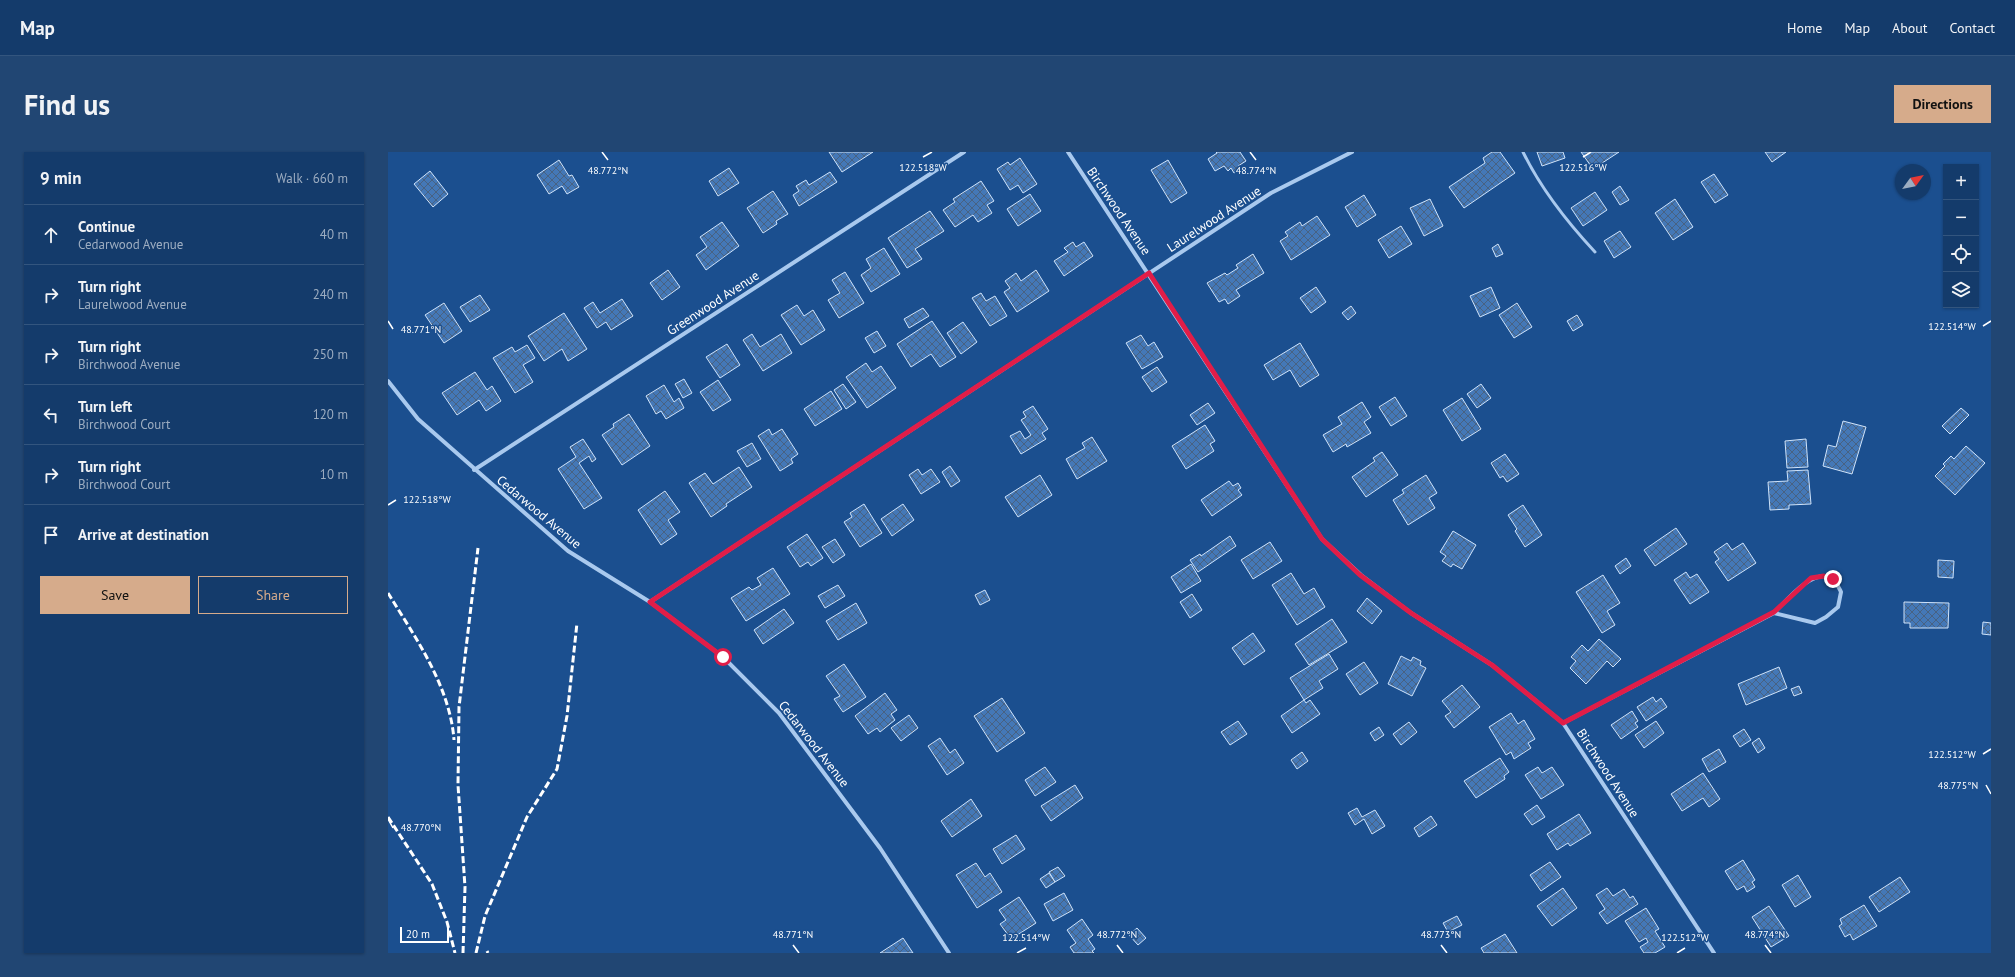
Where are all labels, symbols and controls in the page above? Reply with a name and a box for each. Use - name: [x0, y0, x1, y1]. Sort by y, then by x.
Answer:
- text: Map: [20, 16, 55, 40]
- text: Home: [1787, 19, 1822, 37]
- text: Map: [1844, 19, 1870, 37]
- text: About: [1892, 19, 1928, 37]
- text: Contact: [1950, 19, 1995, 37]
- button: Directions: [1894, 85, 1991, 123]
- text: Find us: [24, 86, 110, 123]
- text: 122.518°W: [899, 161, 947, 174]
- text: 122.516°W: [1559, 161, 1607, 174]
- text: 48.772°N: [588, 164, 628, 177]
- street label: Birchwood Avenue: [1083, 164, 1155, 258]
- text: 48.774°N: [1236, 164, 1276, 177]
- north arrow: [1895, 164, 1931, 200]
- map controls: [1943, 164, 1979, 308]
- button: +: [1943, 164, 1979, 200]
- text: 9 min: [40, 167, 81, 189]
- text: Walk · 660 m: [276, 170, 348, 187]
- street label: Laurelwood Avenue: [1164, 182, 1264, 256]
- button: −: [1943, 200, 1979, 236]
- text: Continue: [78, 217, 135, 236]
- icon: ahead: [40, 224, 62, 246]
- text: 40 m: [320, 226, 348, 243]
- text: Cedarwood Avenue: [78, 236, 183, 253]
- button: locate: [1943, 236, 1979, 272]
- street label: Greenwood Avenue: [664, 267, 762, 339]
- button: layers: [1943, 272, 1979, 308]
- text: Turn right: [78, 277, 141, 296]
- icon: right: [40, 284, 62, 306]
- text: 240 m: [313, 286, 348, 303]
- text: Laurelwood Avenue: [78, 296, 187, 313]
- text: 122.514°W: [1928, 320, 1976, 333]
- text: 48.771°N: [401, 323, 441, 336]
- text: Turn right: [78, 337, 141, 356]
- icon: right: [40, 344, 62, 366]
- text: 250 m: [313, 346, 348, 363]
- text: Birchwood Avenue: [78, 356, 180, 373]
- text: Turn left: [78, 397, 132, 416]
- icon: left: [40, 404, 62, 426]
- text: 120 m: [313, 406, 348, 423]
- text: Birchwood Court: [78, 416, 170, 433]
- text: Turn right: [78, 457, 141, 476]
- icon: right: [40, 464, 62, 486]
- text: 10 m: [320, 466, 348, 483]
- street label: Cedarwood Avenue: [493, 472, 585, 552]
- text: Birchwood Court: [78, 476, 170, 493]
- text: 122.518°W: [403, 493, 451, 506]
- icon: arrive: [40, 524, 62, 546]
- text: Arrive at destination: [78, 525, 209, 544]
- route end: [1824, 570, 1842, 588]
- button: Save: [40, 576, 190, 614]
- button: Share: [198, 576, 348, 614]
- route start: [714, 648, 732, 666]
- street label: Cedarwood Avenue: [775, 697, 853, 791]
- street label: Birchwood Avenue: [1573, 725, 1643, 821]
- text: 122.512°W: [1928, 748, 1976, 761]
- text: 48.775°N: [1938, 779, 1978, 792]
- text: 48.770°N: [401, 821, 441, 834]
- scale bar: [400, 925, 449, 944]
- text: 20 m: [406, 927, 430, 941]
- text: 48.771°N: [773, 928, 813, 941]
- text: 48.772°N: [1097, 928, 1137, 941]
- text: 48.773°N: [1421, 928, 1461, 941]
- text: 48.774°N: [1745, 928, 1785, 941]
- text: 122.514°W: [1002, 931, 1050, 944]
- text: 122.512°W: [1661, 931, 1709, 944]

